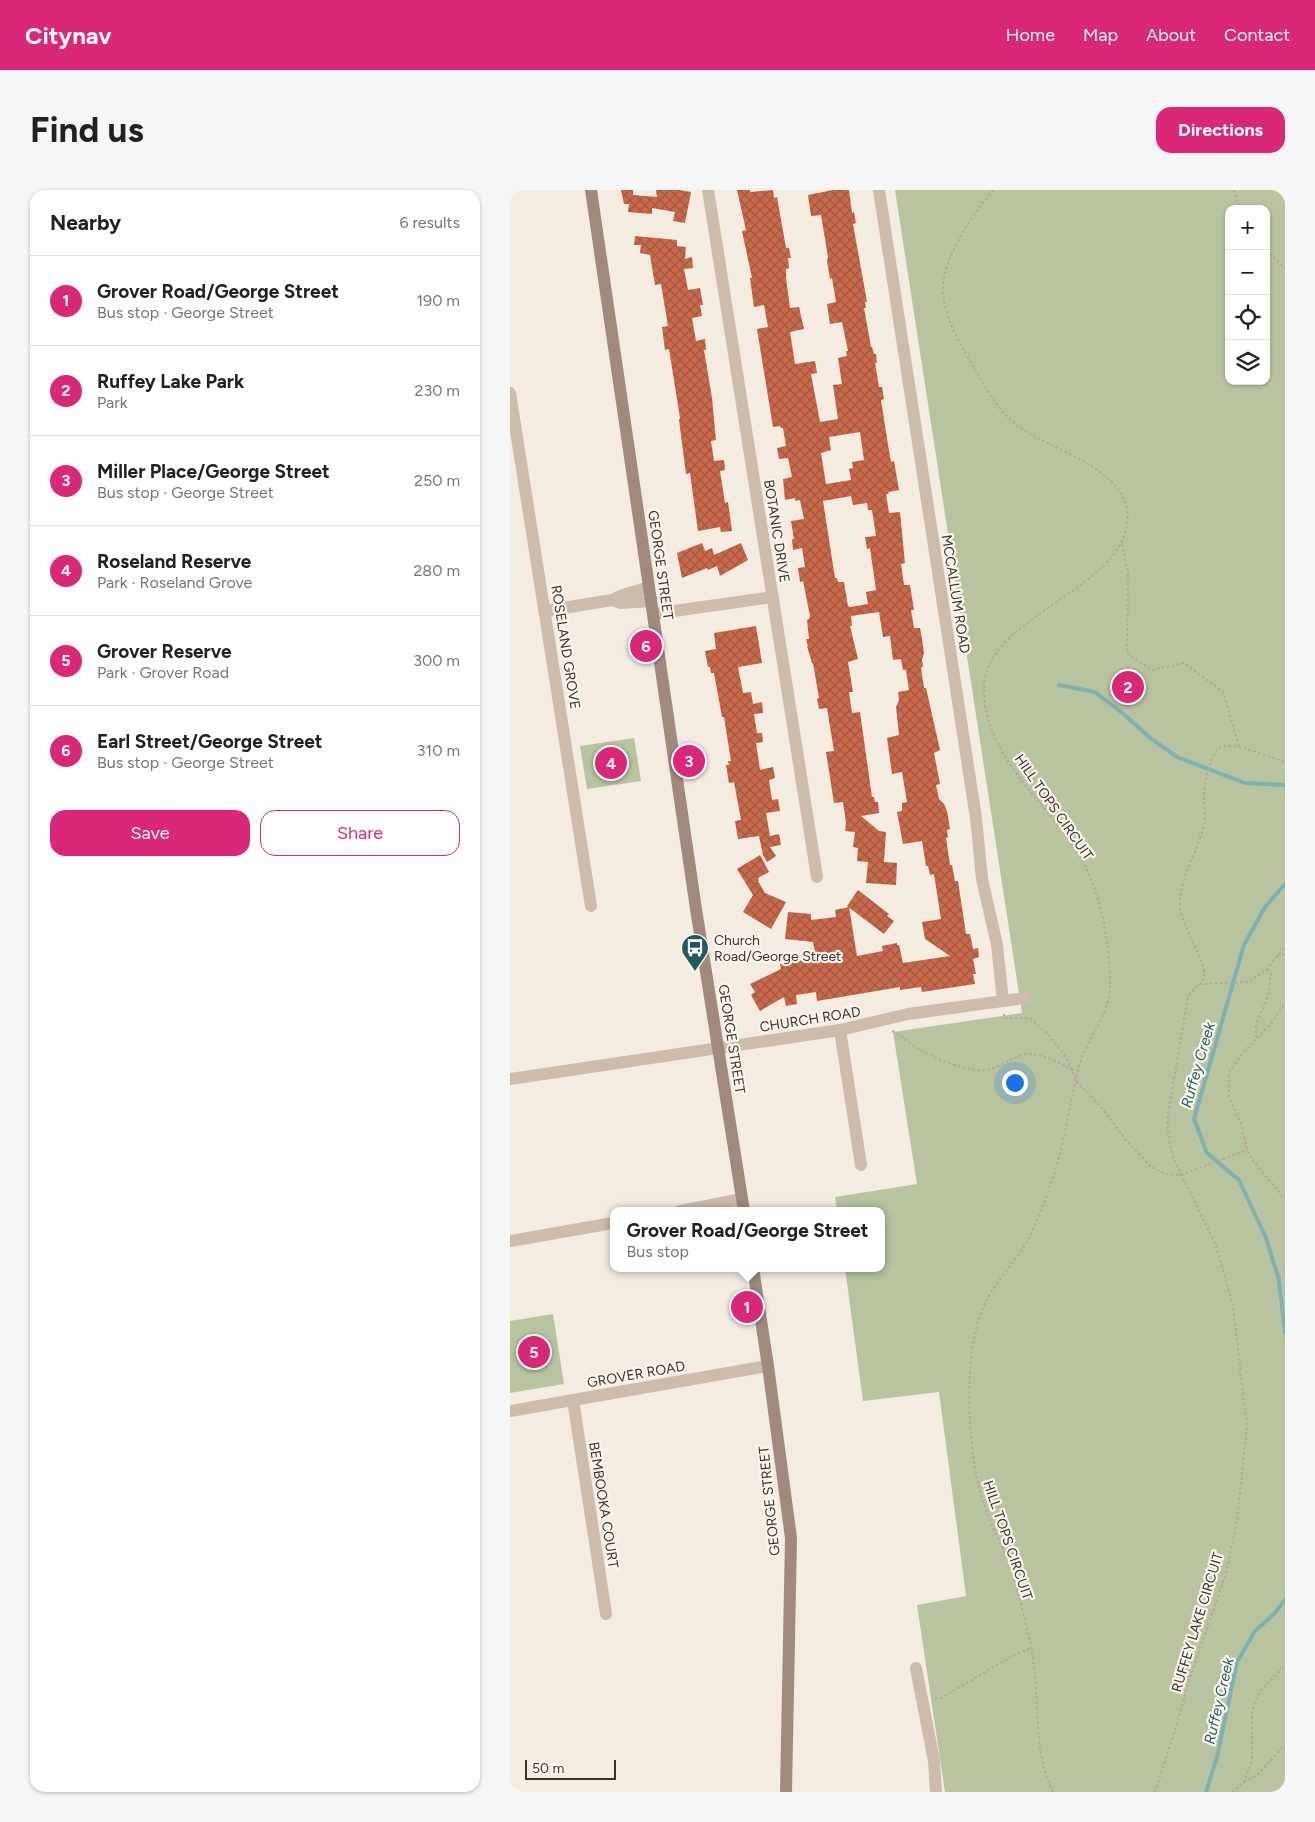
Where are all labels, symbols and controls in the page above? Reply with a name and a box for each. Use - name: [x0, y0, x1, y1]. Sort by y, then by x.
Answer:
- text: Citynav: [25, 21, 112, 50]
- text: Home: [1006, 24, 1055, 46]
- text: Map: [1083, 24, 1118, 46]
- text: About: [1146, 24, 1196, 46]
- text: Contact: [1224, 24, 1290, 46]
- button: Directions: [1156, 107, 1285, 153]
- text: Find us: [30, 109, 144, 151]
- map controls: [1225, 205, 1270, 385]
- button: +: [1225, 205, 1270, 250]
- text: Nearby: [50, 210, 121, 235]
- text: 6 results: [399, 213, 460, 232]
- button: −: [1225, 250, 1270, 295]
- text: Grover Road/George Street: [97, 280, 339, 303]
- text: 1: [63, 291, 69, 310]
- text: 190 m: [417, 291, 460, 310]
- button: locate: [1225, 295, 1270, 340]
- text: Bus stop · George Street: [97, 303, 274, 322]
- button: layers: [1225, 340, 1270, 385]
- text: Ruffey Lake Park: [97, 370, 244, 393]
- text: 2: [61, 381, 71, 400]
- text: 230 m: [415, 381, 460, 400]
- text: Park: [97, 393, 127, 412]
- text: Miller Place/George Street: [97, 460, 330, 483]
- text: 3: [62, 471, 70, 490]
- text: 250 m: [414, 471, 460, 490]
- street label: BOTANIC DRIVE: [760, 478, 793, 584]
- text: Bus stop · George Street: [97, 483, 274, 502]
- street label: GEORGE STREET: [644, 509, 677, 621]
- street label: MCCALLUM ROAD: [938, 533, 973, 655]
- text: Roseland Reserve: [97, 550, 251, 573]
- text: 4: [61, 561, 71, 580]
- text: 280 m: [413, 561, 460, 580]
- text: Park · Roseland Grove: [97, 573, 252, 592]
- street label: ROSELAND GROVE: [547, 584, 584, 710]
- pin: 6: [630, 627, 662, 665]
- text: Grover Reserve: [97, 640, 232, 663]
- text: 5: [61, 651, 71, 670]
- text: 300 m: [413, 651, 460, 670]
- text: Park · Grover Road: [97, 663, 229, 682]
- pin: 2: [1112, 668, 1144, 706]
- text: Earl Street/George Street: [97, 730, 322, 753]
- text: 6: [61, 741, 71, 760]
- text: 310 m: [417, 741, 460, 760]
- pin: 3: [673, 742, 705, 780]
- pin: 4: [595, 744, 627, 782]
- street label: HILL TOPS CIRCUIT: [1011, 751, 1097, 864]
- text: Bus stop · George Street: [97, 753, 274, 772]
- button: Save: [50, 810, 250, 856]
- button: Share: [260, 810, 460, 856]
- place label: Church Road/George Street: [714, 932, 841, 965]
- bus stop icon: Church Road/George Street: [680, 933, 710, 972]
- street label: GEORGE STREET: [714, 983, 749, 1095]
- street label: CHURCH ROAD: [758, 1003, 862, 1036]
- water label: Ruffey Creek: [1177, 1019, 1219, 1110]
- your location: [1002, 1070, 1028, 1096]
- popup: [610, 1207, 885, 1272]
- text: Grover Road/George Street: [627, 1219, 868, 1242]
- text: Bus stop: [627, 1242, 689, 1261]
- pin: 1: [731, 1288, 763, 1326]
- pin: 5: [518, 1333, 550, 1371]
- street label: GROVER ROAD: [586, 1358, 686, 1391]
- street label: BEMBOOKA COURT: [585, 1441, 622, 1570]
- street label: GEORGE STREET: [755, 1445, 784, 1557]
- street label: HILL TOPS CIRCUIT: [979, 1478, 1036, 1602]
- street label: RUFFEY LAKE CIRCUIT: [1168, 1550, 1227, 1694]
- water label: Ruffey Creek: [1200, 1655, 1238, 1746]
- scale bar: [525, 1757, 616, 1780]
- text: 50 m: [532, 1760, 564, 1777]

